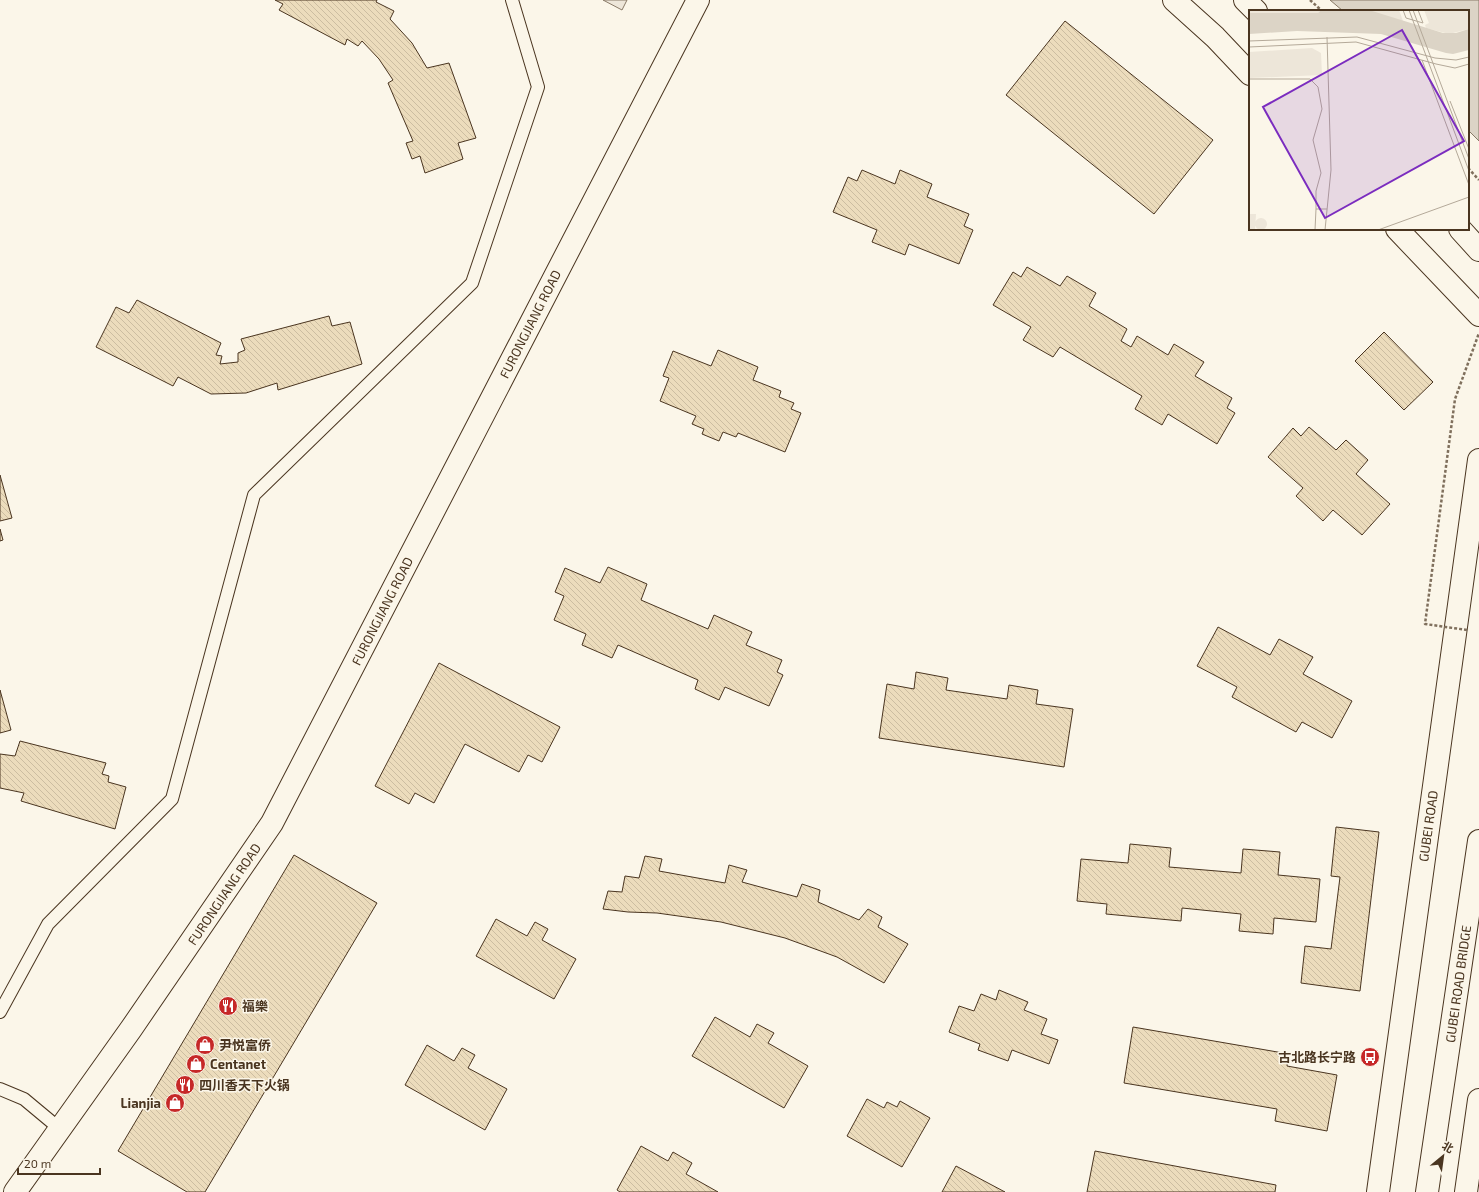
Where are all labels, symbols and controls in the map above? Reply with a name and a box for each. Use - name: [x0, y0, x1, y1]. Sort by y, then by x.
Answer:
- inset map: [1249, 10, 1469, 230]
- street label: FURONGJIANG ROAD: [496, 267, 564, 381]
- street label: FURONGJIANG ROAD: [348, 554, 416, 668]
- street label: GUBEI ROAD: [1415, 789, 1441, 863]
- street label: FURONGJIANG ROAD: [184, 840, 264, 948]
- street label: GUBEI ROAD BRIDGE: [1442, 924, 1474, 1044]
- restaurant icon: 福樂: [217, 995, 239, 1017]
- place label: 福樂: [242, 998, 268, 1014]
- shop icon: 尹悦富侨: [194, 1034, 216, 1056]
- place label: 尹悦富侨: [219, 1037, 271, 1053]
- bus stop icon: 古北路长宁路: [1359, 1046, 1381, 1068]
- place label: 古北路长宁路: [1278, 1049, 1356, 1065]
- shop icon: Centanet: [185, 1053, 207, 1075]
- place label: Centanet: [210, 1056, 267, 1072]
- restaurant icon: 四川香天下火锅: [174, 1074, 196, 1096]
- place label: 四川香天下火锅: [199, 1077, 290, 1093]
- shop icon: Lianjia: [164, 1092, 186, 1114]
- place label: Lianjia: [121, 1095, 161, 1111]
- north arrow: [1423, 1136, 1463, 1176]
- text: 北: [1440, 1138, 1456, 1155]
- scale bar: [18, 1150, 100, 1176]
- text: 20 m: [24, 1156, 51, 1170]

